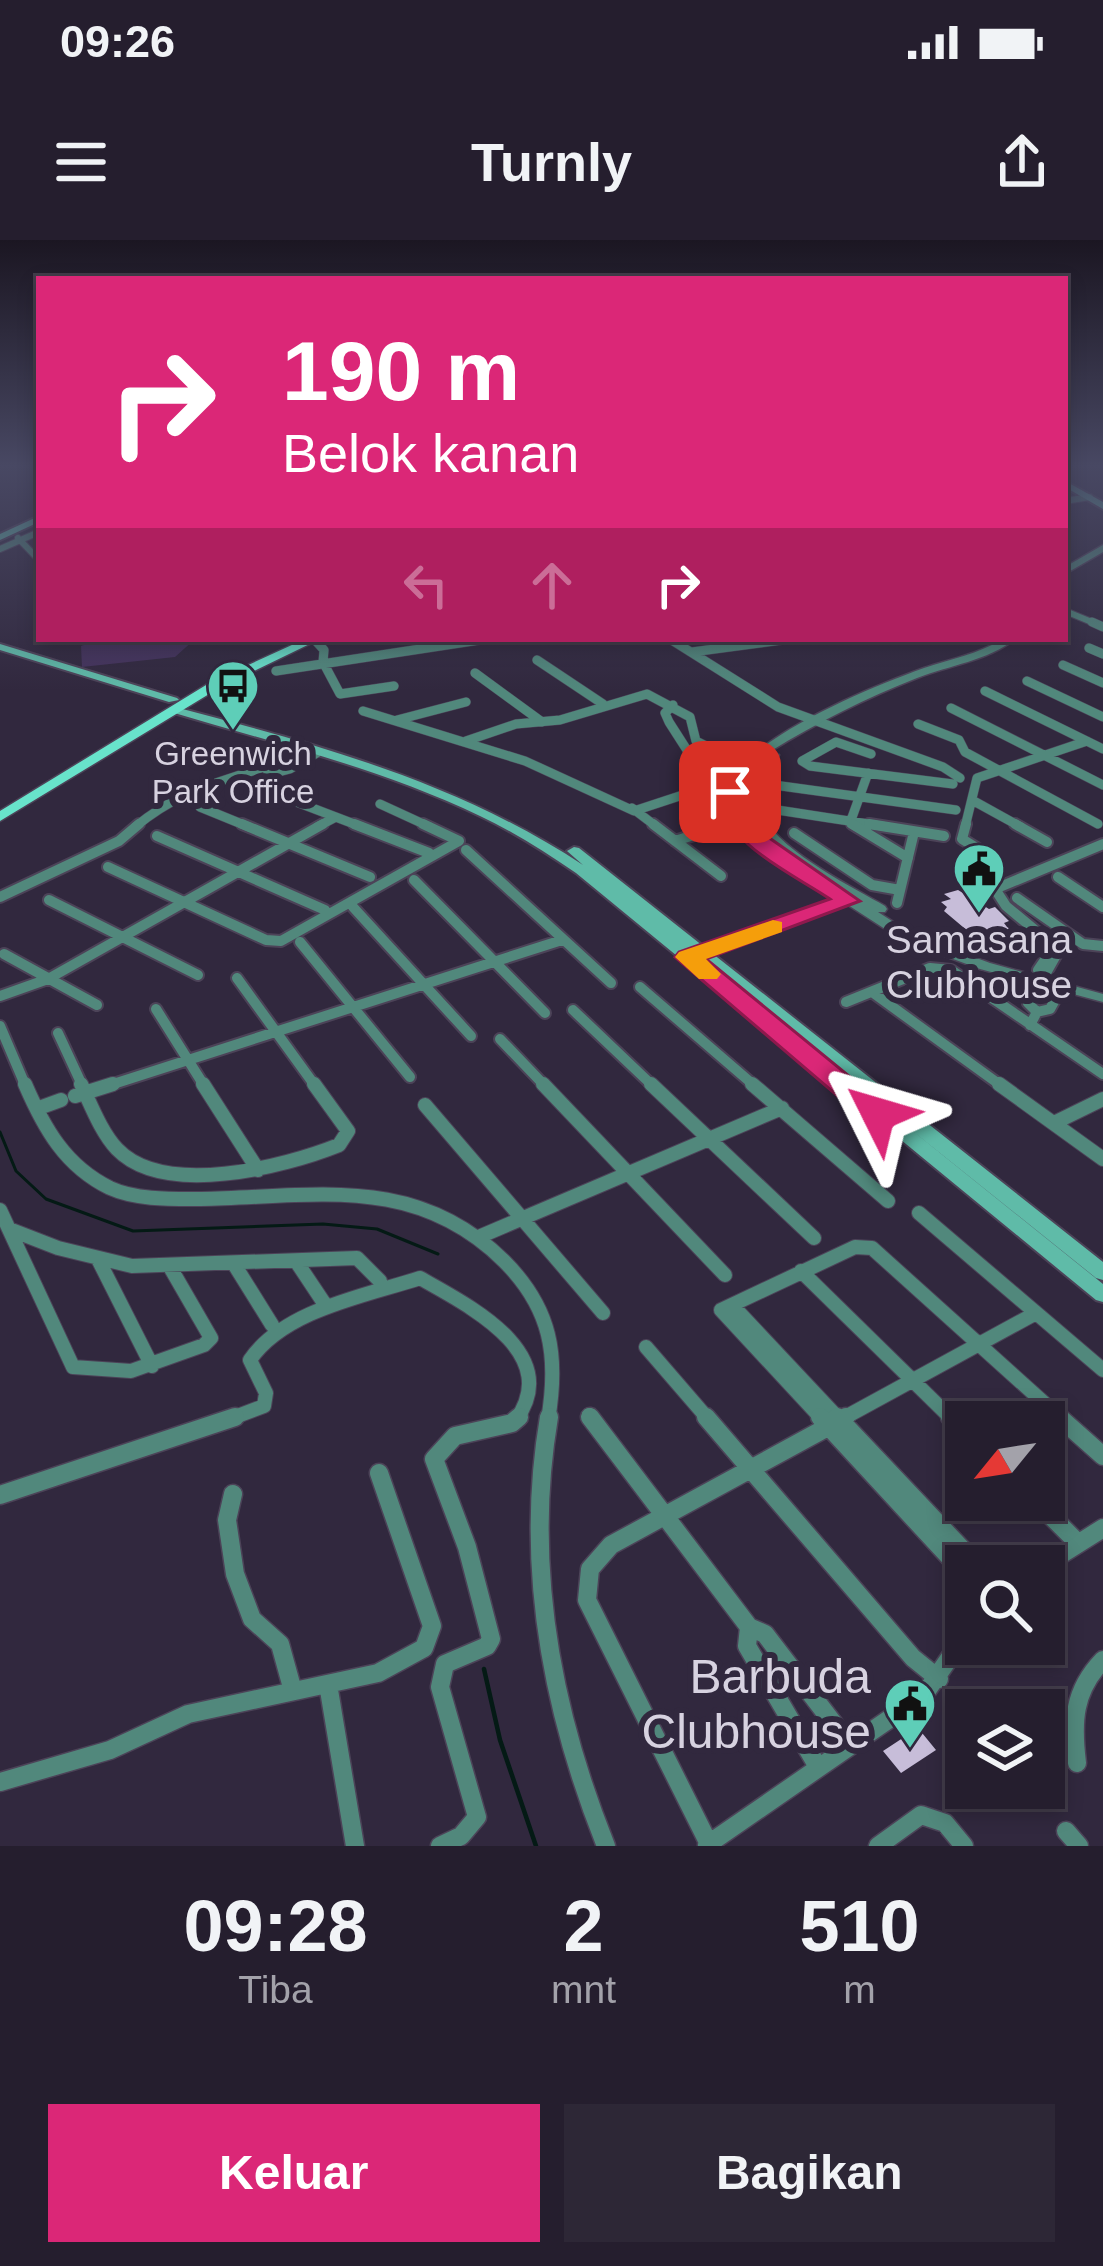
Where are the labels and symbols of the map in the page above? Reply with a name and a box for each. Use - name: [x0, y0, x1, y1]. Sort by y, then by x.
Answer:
- bus stop icon: Greenwich Park Office: [205, 658, 261, 732]
- place label: Greenwich Park Office: [152, 735, 314, 810]
- pin: [679, 741, 781, 843]
- public building icon: Samasana Clubhouse: [951, 841, 1007, 915]
- place label: Samasana Clubhouse: [886, 918, 1073, 1006]
- position arrow: [815, 1051, 941, 1177]
- north arrow: [945, 1401, 1065, 1521]
- place label: Barbuda Clubhouse: [642, 1650, 871, 1758]
- public building icon: Barbuda Clubhouse: [882, 1676, 938, 1750]

